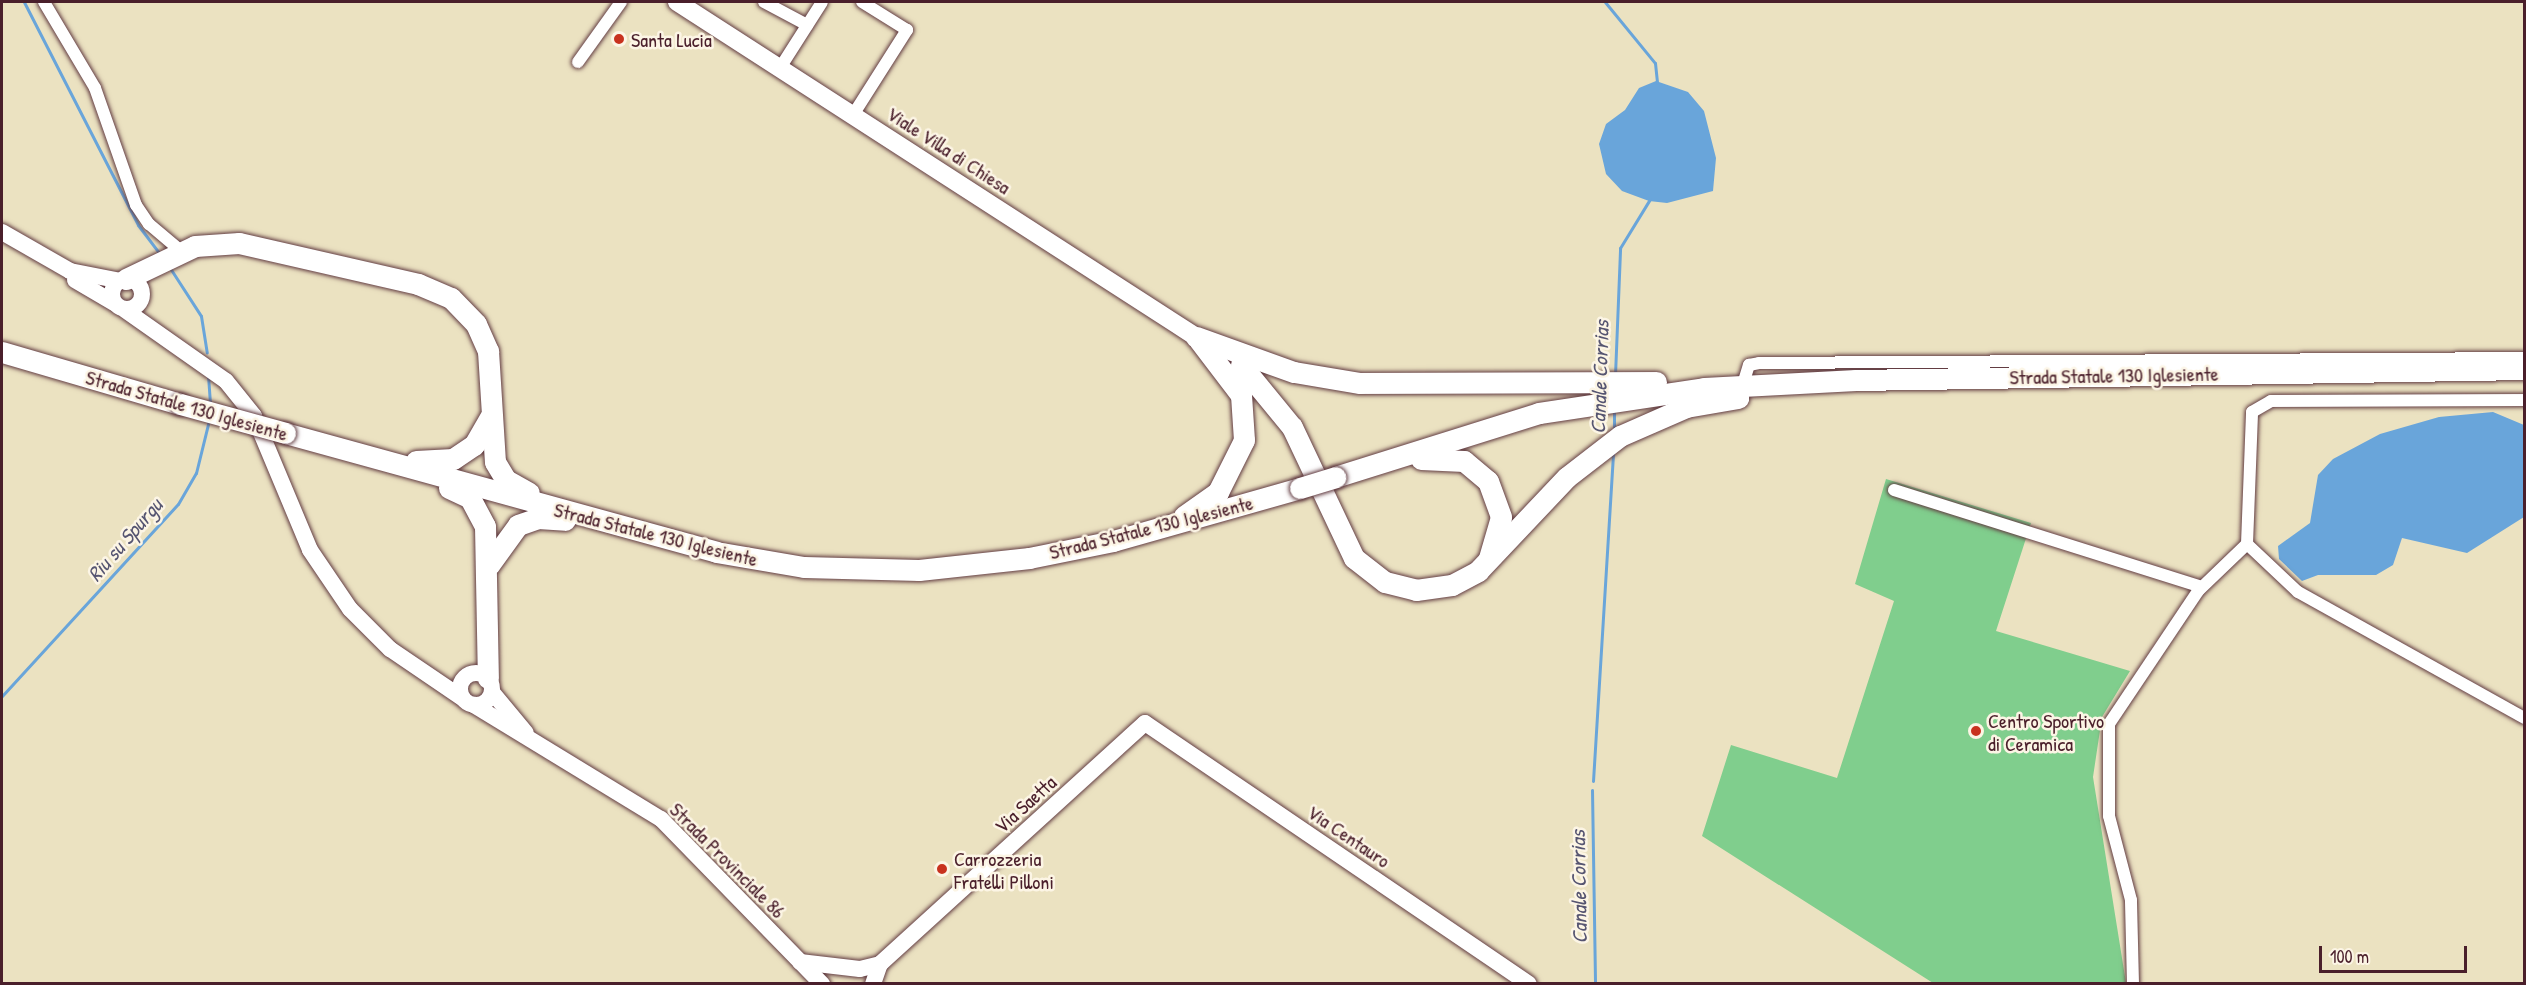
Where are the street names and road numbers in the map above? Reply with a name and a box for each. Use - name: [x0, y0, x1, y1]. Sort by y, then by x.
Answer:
- street label: Viale Villa di Chiesa: [883, 101, 1015, 199]
- street label: Strada Statale 130 Iglesiente: [2009, 361, 2219, 389]
- street label: Strada Statale 130 Iglesiente: [83, 365, 291, 445]
- street label: Strada Statale 130 Iglesiente: [1047, 490, 1255, 564]
- street label: Strada Statale 130 Iglesiente: [552, 497, 760, 571]
- street label: Via Saetta: [989, 770, 1061, 838]
- street label: Strada Provinciale 86: [665, 797, 791, 923]
- street label: Via Centauro: [1303, 800, 1395, 872]

